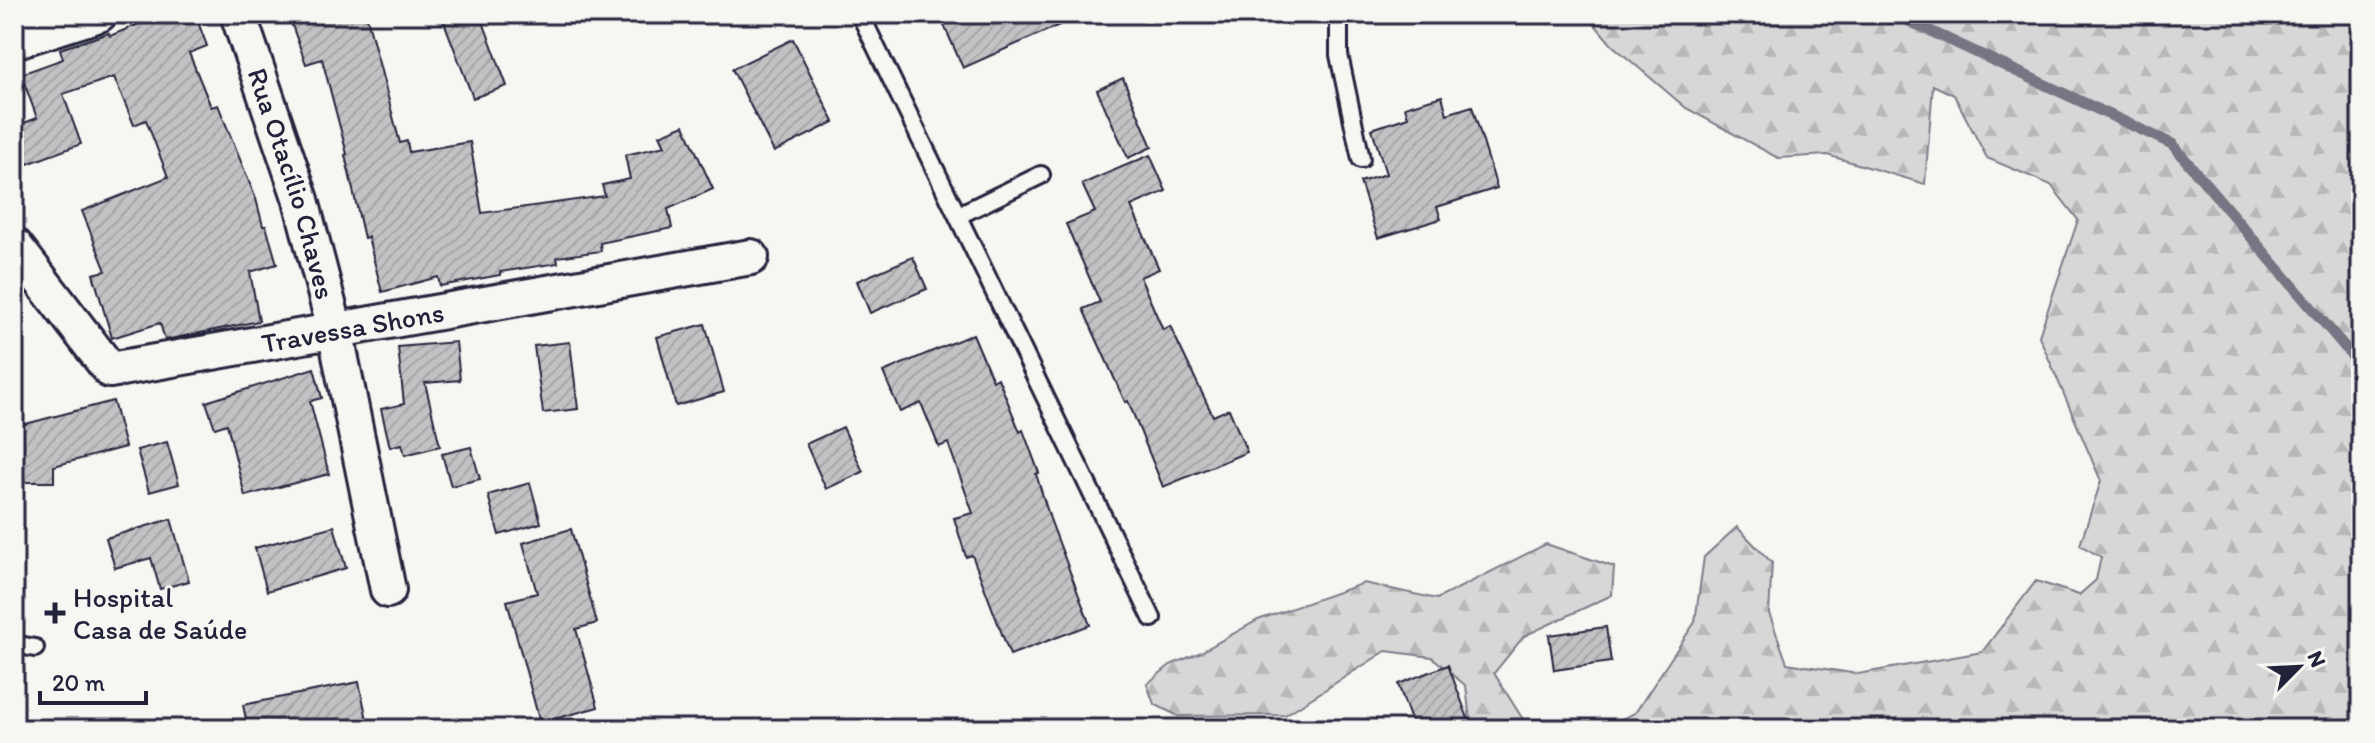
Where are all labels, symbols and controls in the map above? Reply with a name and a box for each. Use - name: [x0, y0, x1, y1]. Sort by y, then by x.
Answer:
- street label: Rua Otacílio Chaves: [240, 63, 343, 303]
- street label: Travessa Shons: [259, 294, 446, 360]
- place label: Hospital Casa de Saúde: [73, 580, 247, 646]
- marker: Hospital Casa de Saúde: [44, 602, 66, 624]
- north arrow: [2259, 627, 2339, 707]
- text: N: [2301, 647, 2332, 671]
- scale bar: [40, 655, 146, 705]
- text: 20 m: [52, 668, 105, 697]

